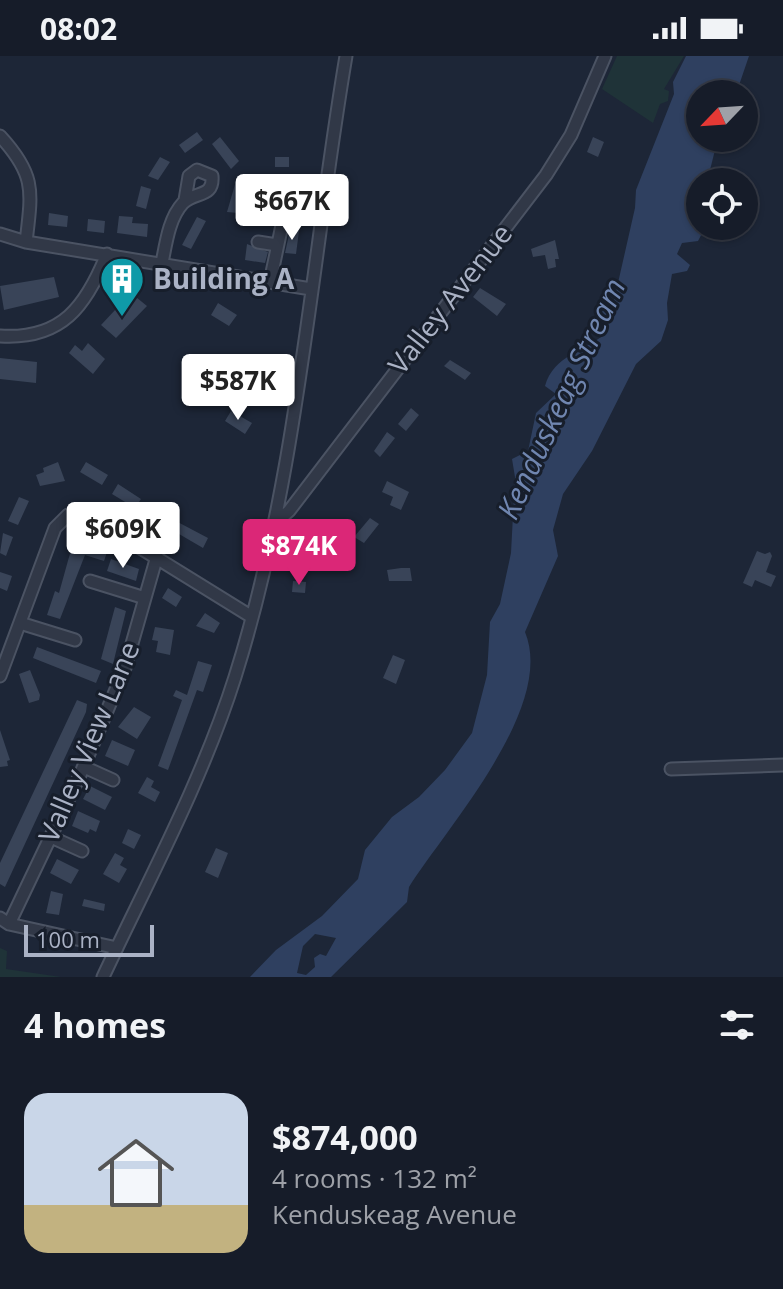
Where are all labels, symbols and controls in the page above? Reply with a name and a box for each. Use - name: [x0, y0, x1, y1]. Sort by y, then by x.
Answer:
- text: 08:02: [40, 8, 117, 49]
- north arrow: [686, 80, 758, 152]
- map controls: [686, 80, 758, 240]
- button: locate: [686, 168, 758, 240]
- pin: $667K: [236, 174, 348, 242]
- text: $667K: [254, 182, 330, 218]
- street label: Valley Avenue: [379, 215, 520, 381]
- building icon: Building A: [98, 255, 146, 318]
- place label: Building A: [153, 259, 295, 297]
- water label: Kenduskeag Stream: [487, 271, 634, 525]
- pin: $587K: [182, 354, 294, 422]
- text: $587K: [200, 362, 276, 398]
- pin: $609K: [67, 502, 179, 570]
- text: $609K: [85, 510, 161, 546]
- pin: $874K: [243, 519, 355, 587]
- text: $874K: [261, 527, 337, 563]
- street label: Valley View Lane: [29, 635, 148, 848]
- scale bar: [24, 921, 154, 957]
- text: 100 m: [36, 924, 100, 954]
- text: 4 homes: [24, 1002, 166, 1048]
- icon: filters: [715, 1003, 759, 1047]
- text: $874,000: [272, 1114, 418, 1160]
- icon: home: [88, 1125, 184, 1221]
- text: 4 rooms · 132 m²: [272, 1160, 477, 1196]
- text: Kenduskeag Avenue: [272, 1196, 517, 1232]

